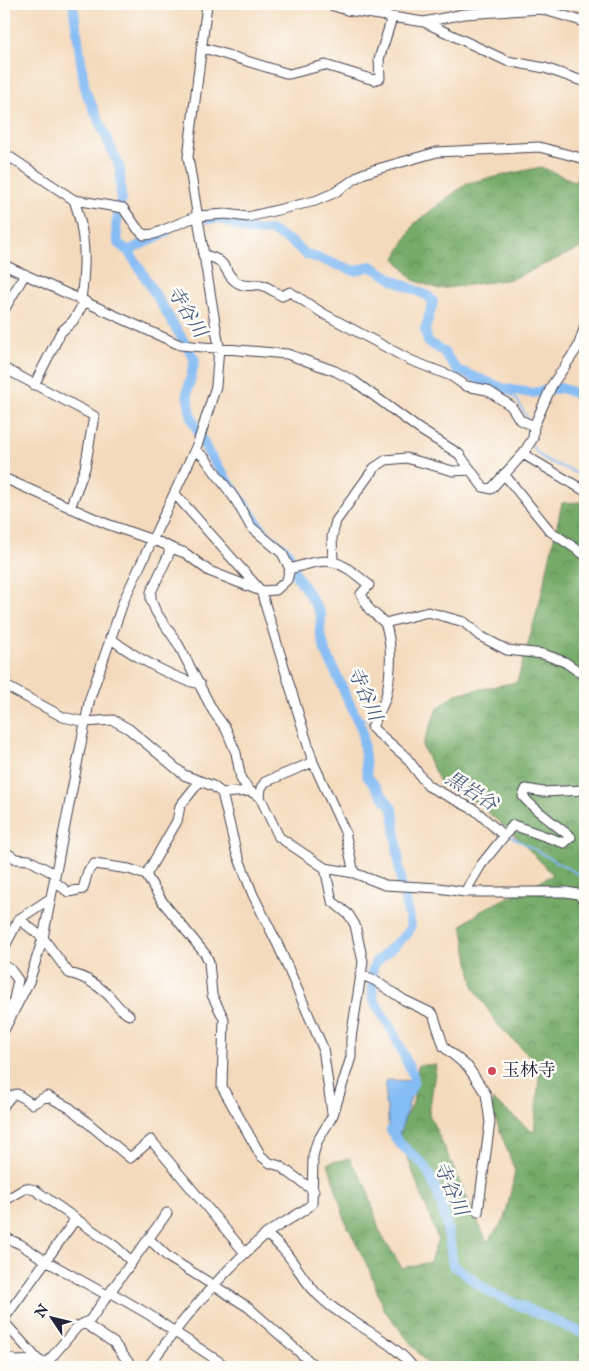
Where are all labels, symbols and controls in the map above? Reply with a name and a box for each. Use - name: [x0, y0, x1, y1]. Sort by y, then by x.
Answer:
- water label: 寺谷川: [161, 281, 212, 344]
- water label: 寺谷川: [341, 663, 387, 727]
- water label: 黒岩谷: [440, 767, 502, 818]
- place label: 玉林寺: [502, 1060, 556, 1083]
- marker: 玉林寺: [486, 1065, 498, 1077]
- water label: 寺谷川: [427, 1158, 473, 1222]
- north arrow: [28, 1294, 78, 1344]
- text: N: [31, 1301, 53, 1322]

